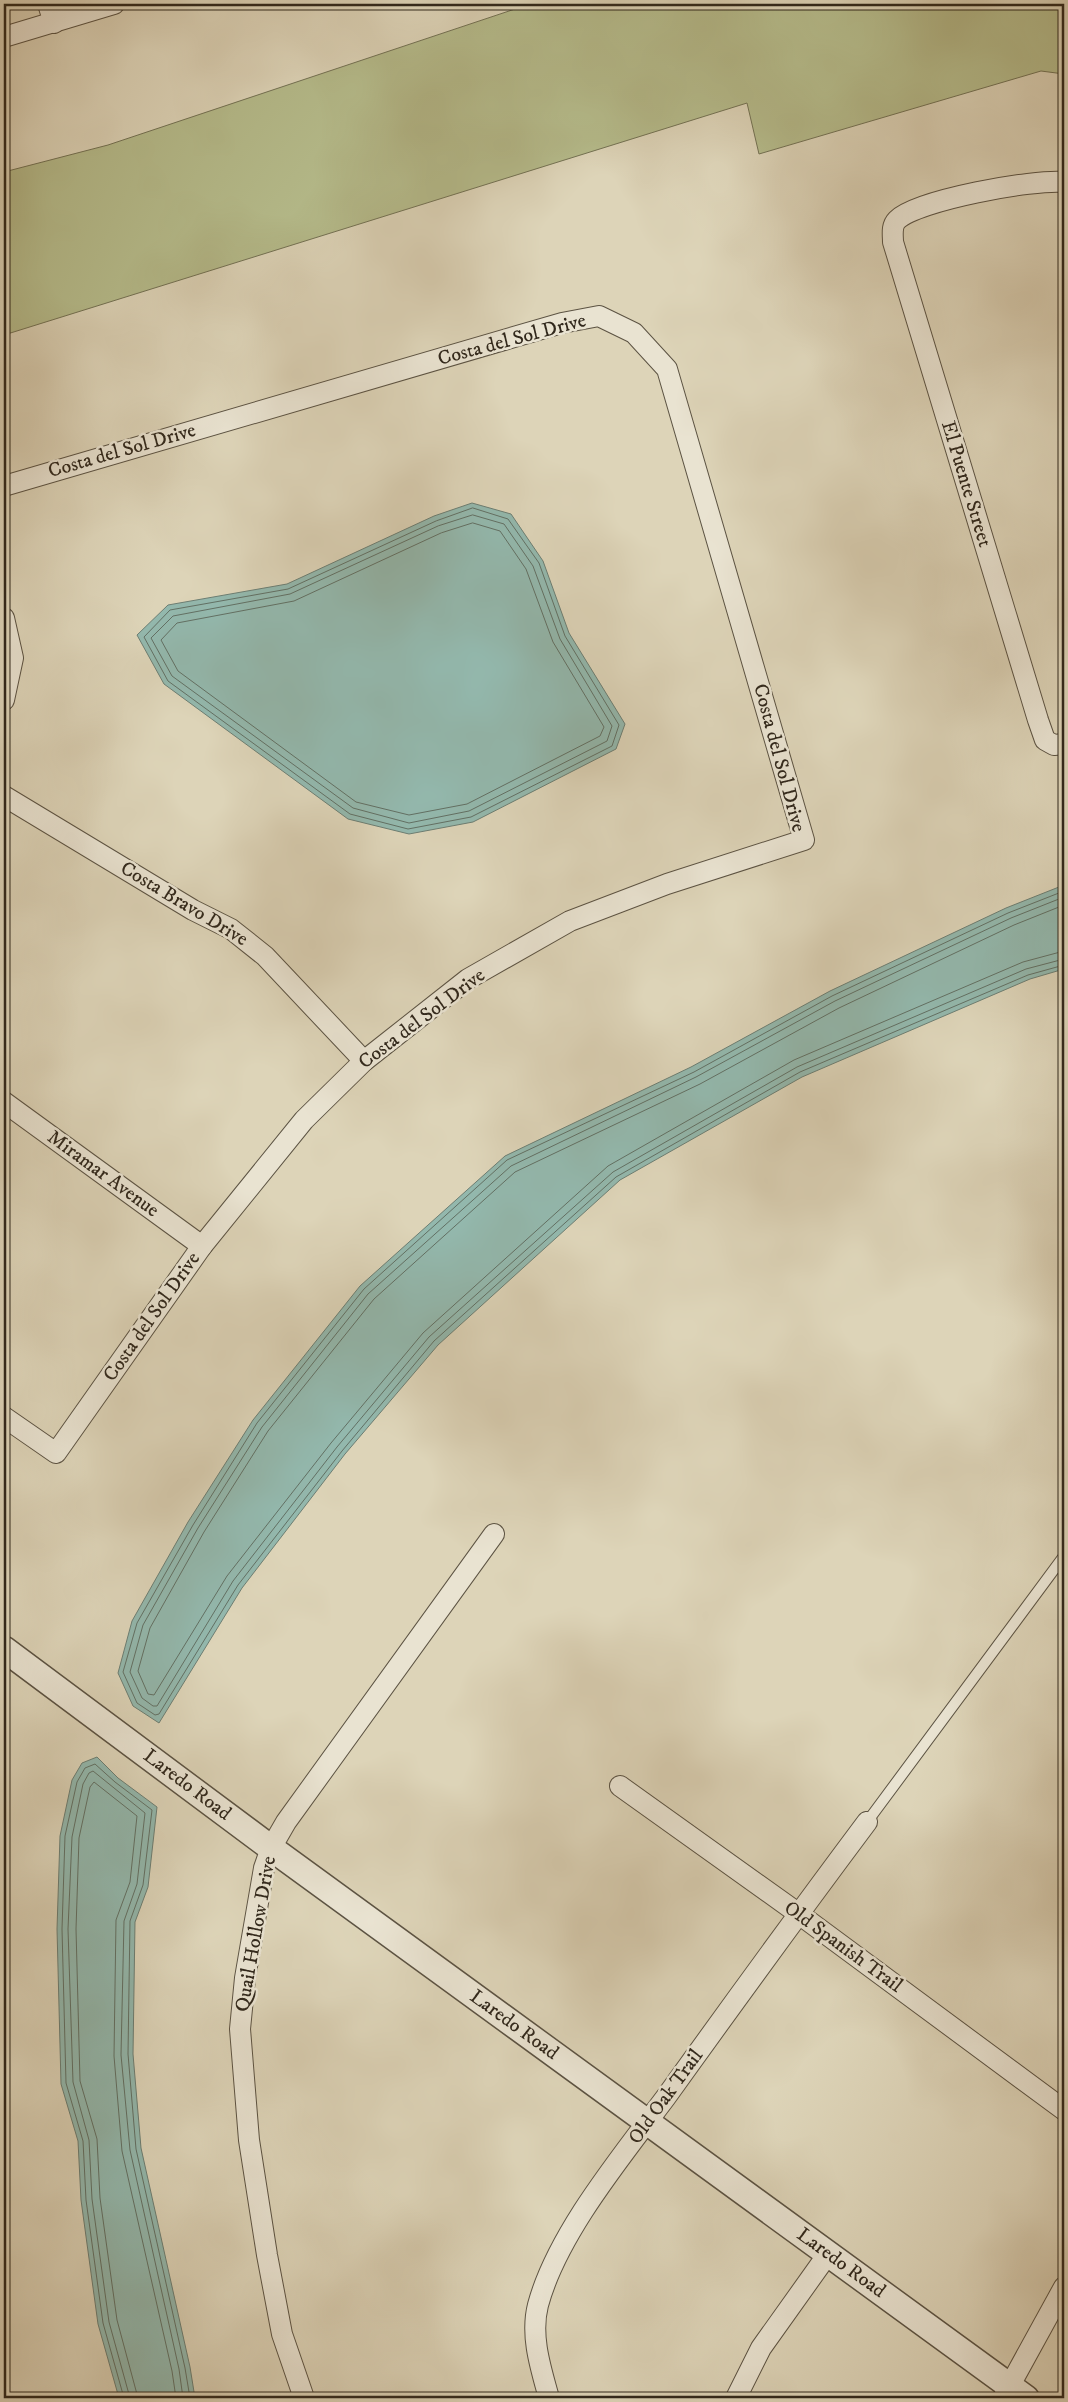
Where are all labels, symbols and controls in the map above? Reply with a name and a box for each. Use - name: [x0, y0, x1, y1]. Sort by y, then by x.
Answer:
- street label: Costa del Sol Drive: [435, 308, 589, 372]
- street label: Costa del Sol Drive: [45, 418, 199, 484]
- street label: El Puente Street: [935, 418, 997, 550]
- street label: Costa del Sol Drive: [747, 681, 811, 835]
- street label: Costa Bravo Drive: [116, 856, 252, 952]
- street label: Costa del Sol Drive: [354, 963, 490, 1075]
- street label: Miramar Avenue: [42, 1125, 164, 1223]
- street label: Costa del Sol Drive: [98, 1247, 206, 1387]
- street label: Laredo Road: [138, 1744, 236, 1826]
- street label: Quail Hollow Drive: [230, 1854, 282, 2014]
- street label: Old Spanish Trail: [779, 1896, 907, 1998]
- street label: Laredo Road: [465, 1984, 563, 2066]
- street label: Old Oak Trail: [623, 2045, 709, 2149]
- street label: Laredo Road: [792, 2222, 890, 2304]

